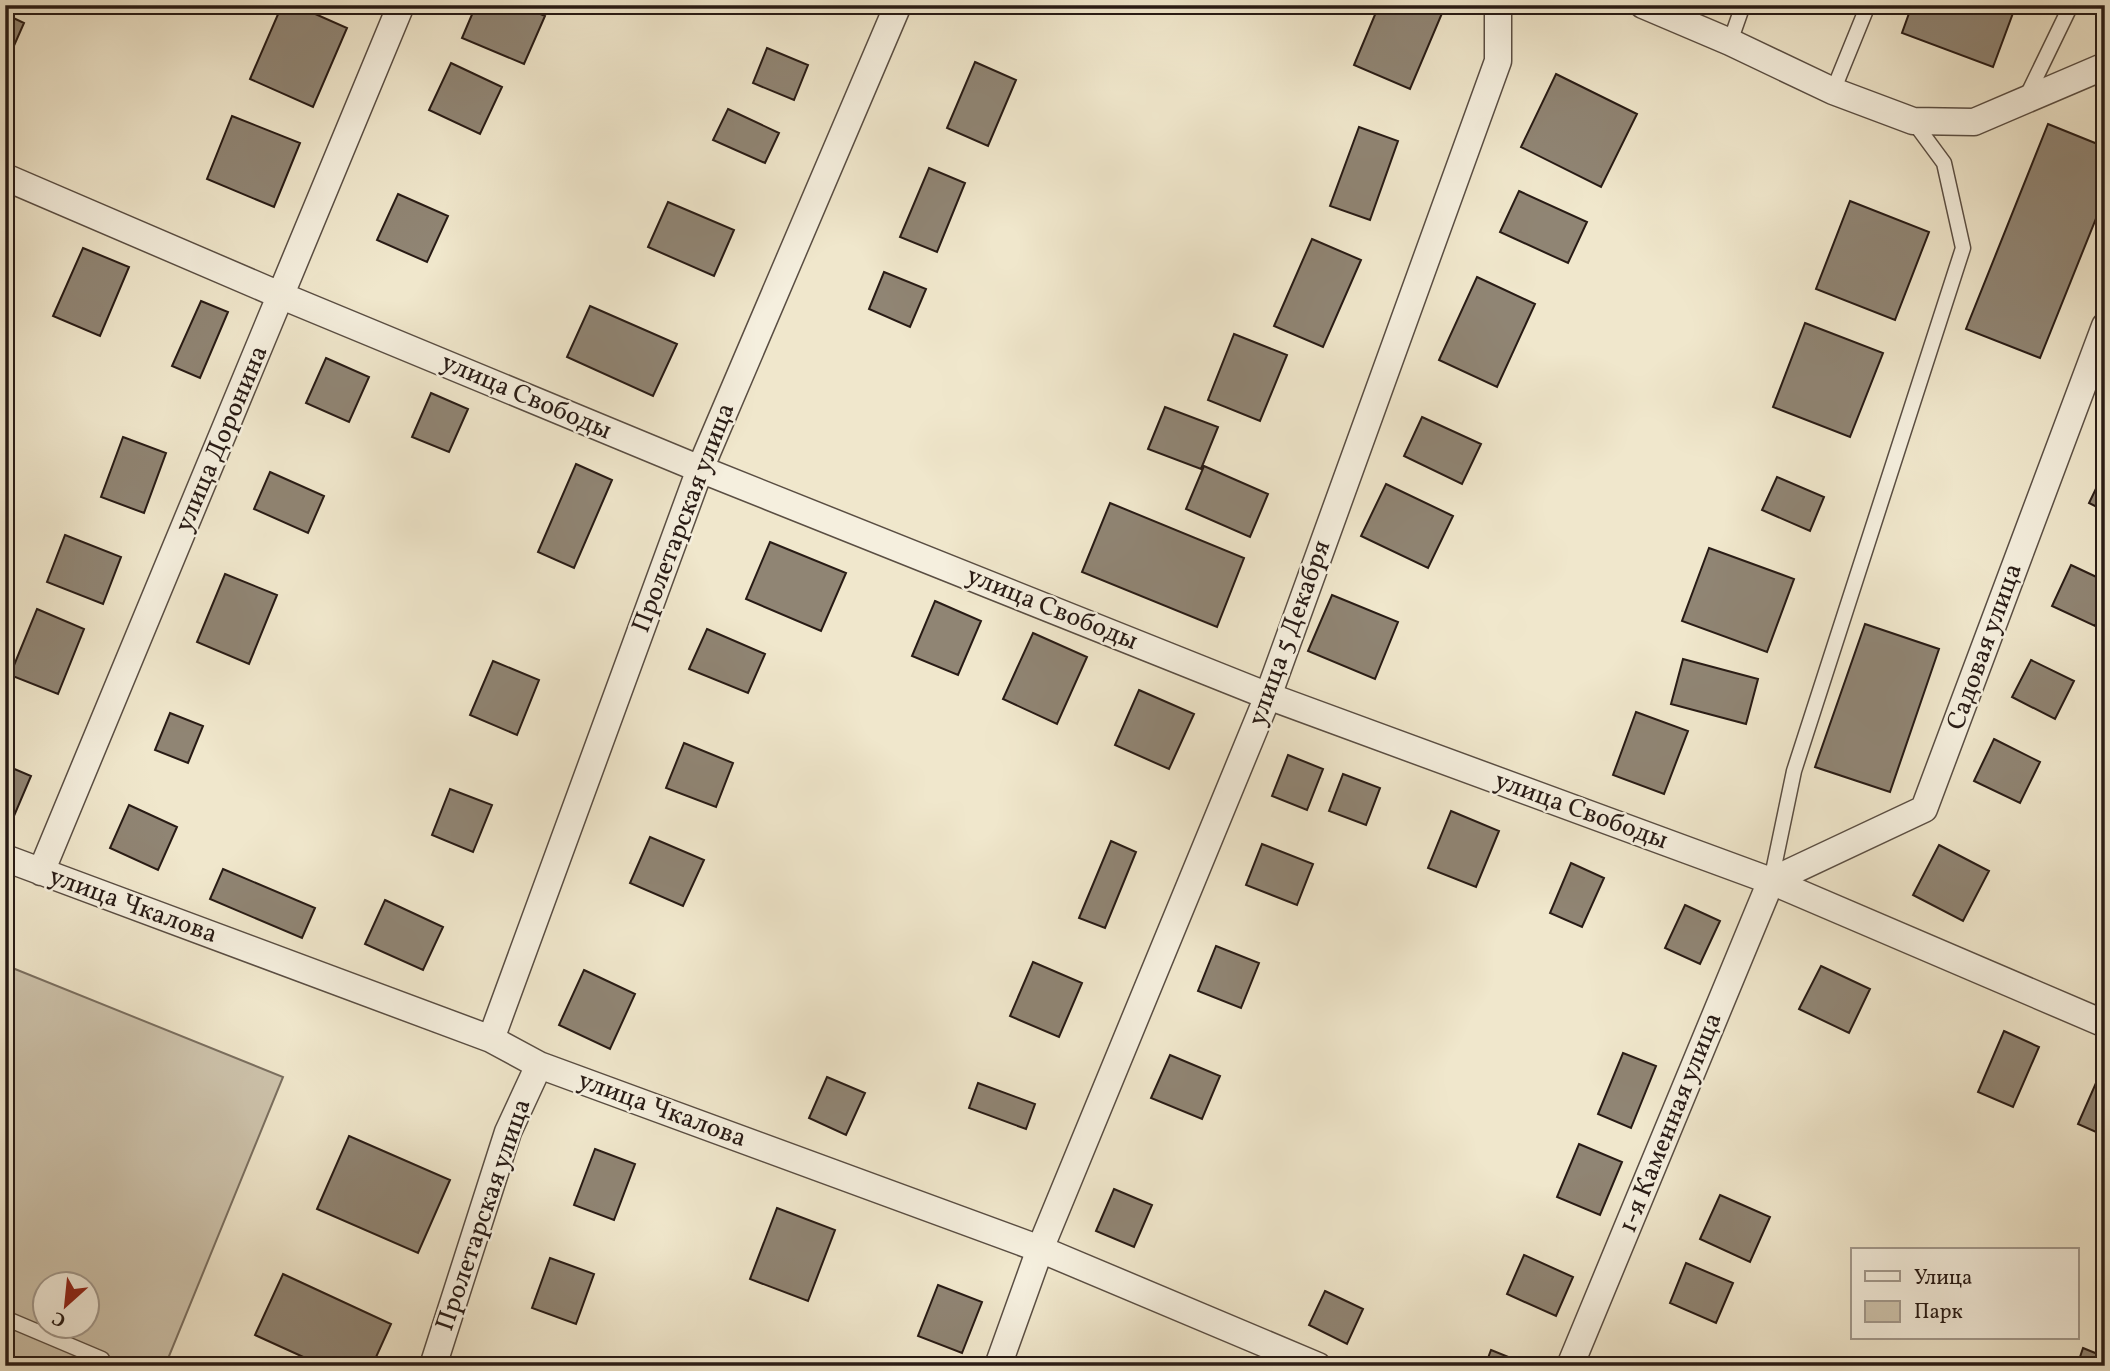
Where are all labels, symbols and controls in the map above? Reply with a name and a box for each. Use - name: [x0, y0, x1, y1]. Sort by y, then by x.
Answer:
- street label: улица Доронина: [166, 340, 278, 538]
- street label: улица Свободы: [435, 345, 617, 449]
- street label: Пролетарская улица: [624, 398, 744, 638]
- street label: улица 5 Декабря: [1240, 535, 1340, 731]
- street label: улица Свободы: [961, 558, 1143, 660]
- street label: Садовая улица: [1938, 559, 2032, 735]
- street label: улица Свободы: [1489, 763, 1673, 859]
- street label: улица Чкалова: [44, 859, 222, 953]
- street label: 1-я Каменная улица: [1610, 1007, 1732, 1239]
- street label: улица Чкалова: [573, 1063, 751, 1157]
- street label: Пролетарская улица: [427, 1094, 541, 1336]
- legend: [1851, 1248, 2078, 1340]
- text: Улица: [1914, 1264, 1972, 1293]
- north arrow: [32, 1270, 102, 1340]
- text: Парк: [1914, 1298, 1963, 1327]
- text: С: [48, 1304, 71, 1333]

